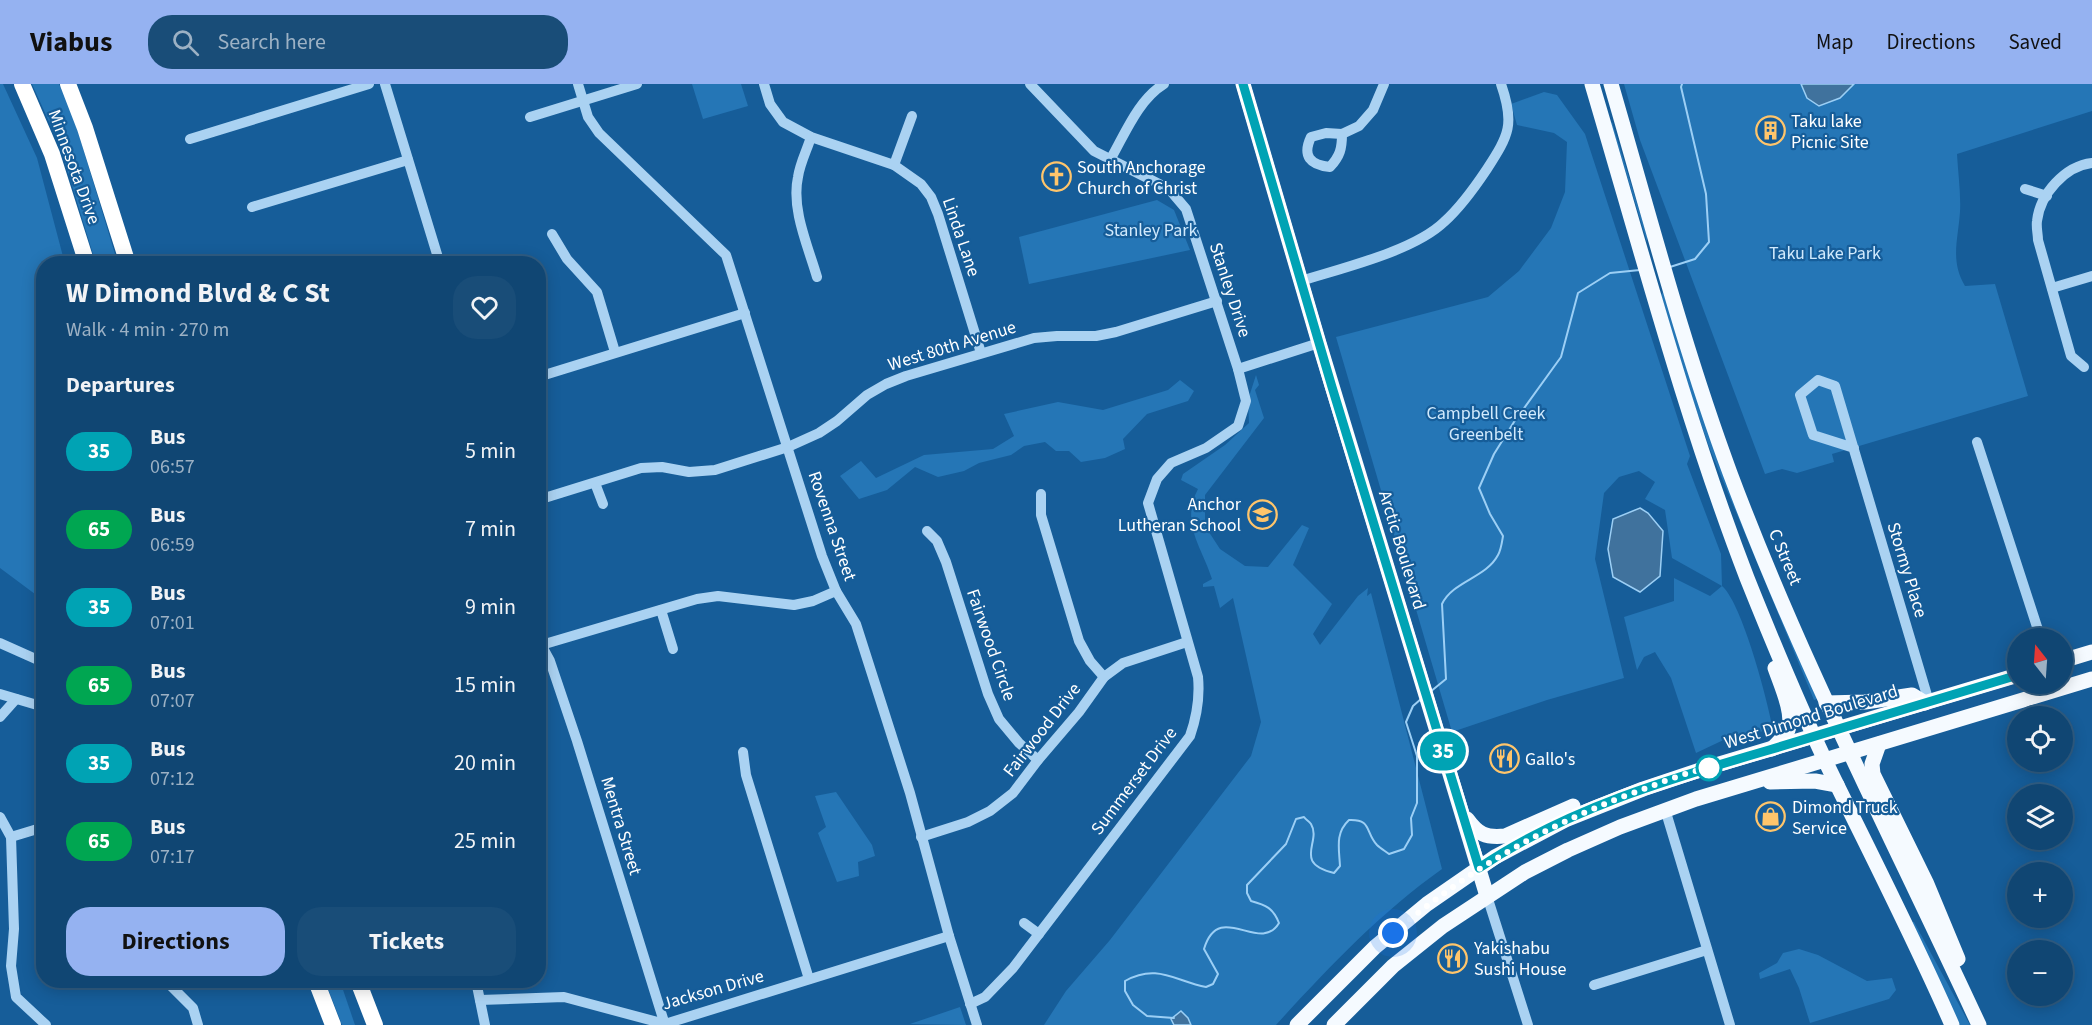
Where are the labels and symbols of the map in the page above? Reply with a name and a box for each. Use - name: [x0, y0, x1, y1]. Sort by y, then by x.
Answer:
- street label: Minnesota Drive: [42, 106, 106, 228]
- place label: Taku lake Picnic Site: [1791, 109, 1869, 155]
- building icon: Taku lake Picnic Site: [1754, 115, 1786, 147]
- place label: South Anchorage Church of Christ: [1077, 155, 1206, 201]
- church icon: South Anchorage Church of Christ: [1040, 161, 1072, 193]
- street label: Linda Lane: [936, 194, 986, 280]
- park label: Stanley Park: [1104, 218, 1198, 243]
- street label: Stanley Drive: [1203, 239, 1257, 341]
- park label: Taku Lake Park: [1769, 241, 1881, 266]
- street label: West 80th Avenue: [885, 315, 1019, 377]
- park label: Campbell Creek Greenbelt: [1426, 401, 1546, 447]
- street label: Rovenna Street: [802, 468, 862, 584]
- street label: Arctic Boulevard: [1372, 487, 1432, 613]
- place label: Anchor Lutheran School: [1118, 492, 1242, 538]
- school or university icon: Anchor Lutheran School: [1246, 498, 1278, 530]
- street label: Stormy Place: [1881, 519, 1933, 621]
- street label: C Street: [1762, 525, 1808, 589]
- street label: Fairwood Circle: [960, 586, 1022, 704]
- north arrow: [2007, 628, 2073, 694]
- street label: Fairwood Drive: [997, 678, 1087, 782]
- street label: West Dimond Boulevard: [1721, 679, 1901, 755]
- street label: Summerset Drive: [1085, 722, 1183, 840]
- line badge: 35: [1416, 732, 1470, 770]
- restaurant icon: Gallo's: [1488, 743, 1520, 775]
- place label: Gallo's: [1525, 747, 1575, 772]
- unlabelled marker: [1696, 755, 1722, 781]
- street label: Mentra Street: [594, 774, 648, 878]
- place label: Dimond Truck Service: [1792, 795, 1898, 841]
- shop icon: Dimond Truck Service: [1755, 801, 1787, 833]
- your location: [1378, 918, 1408, 948]
- place label: Yakishabu Sushi House: [1473, 936, 1567, 982]
- restaurant icon: Yakishabu Sushi House: [1437, 942, 1469, 974]
- street label: Jackson Drive: [659, 964, 767, 1016]

